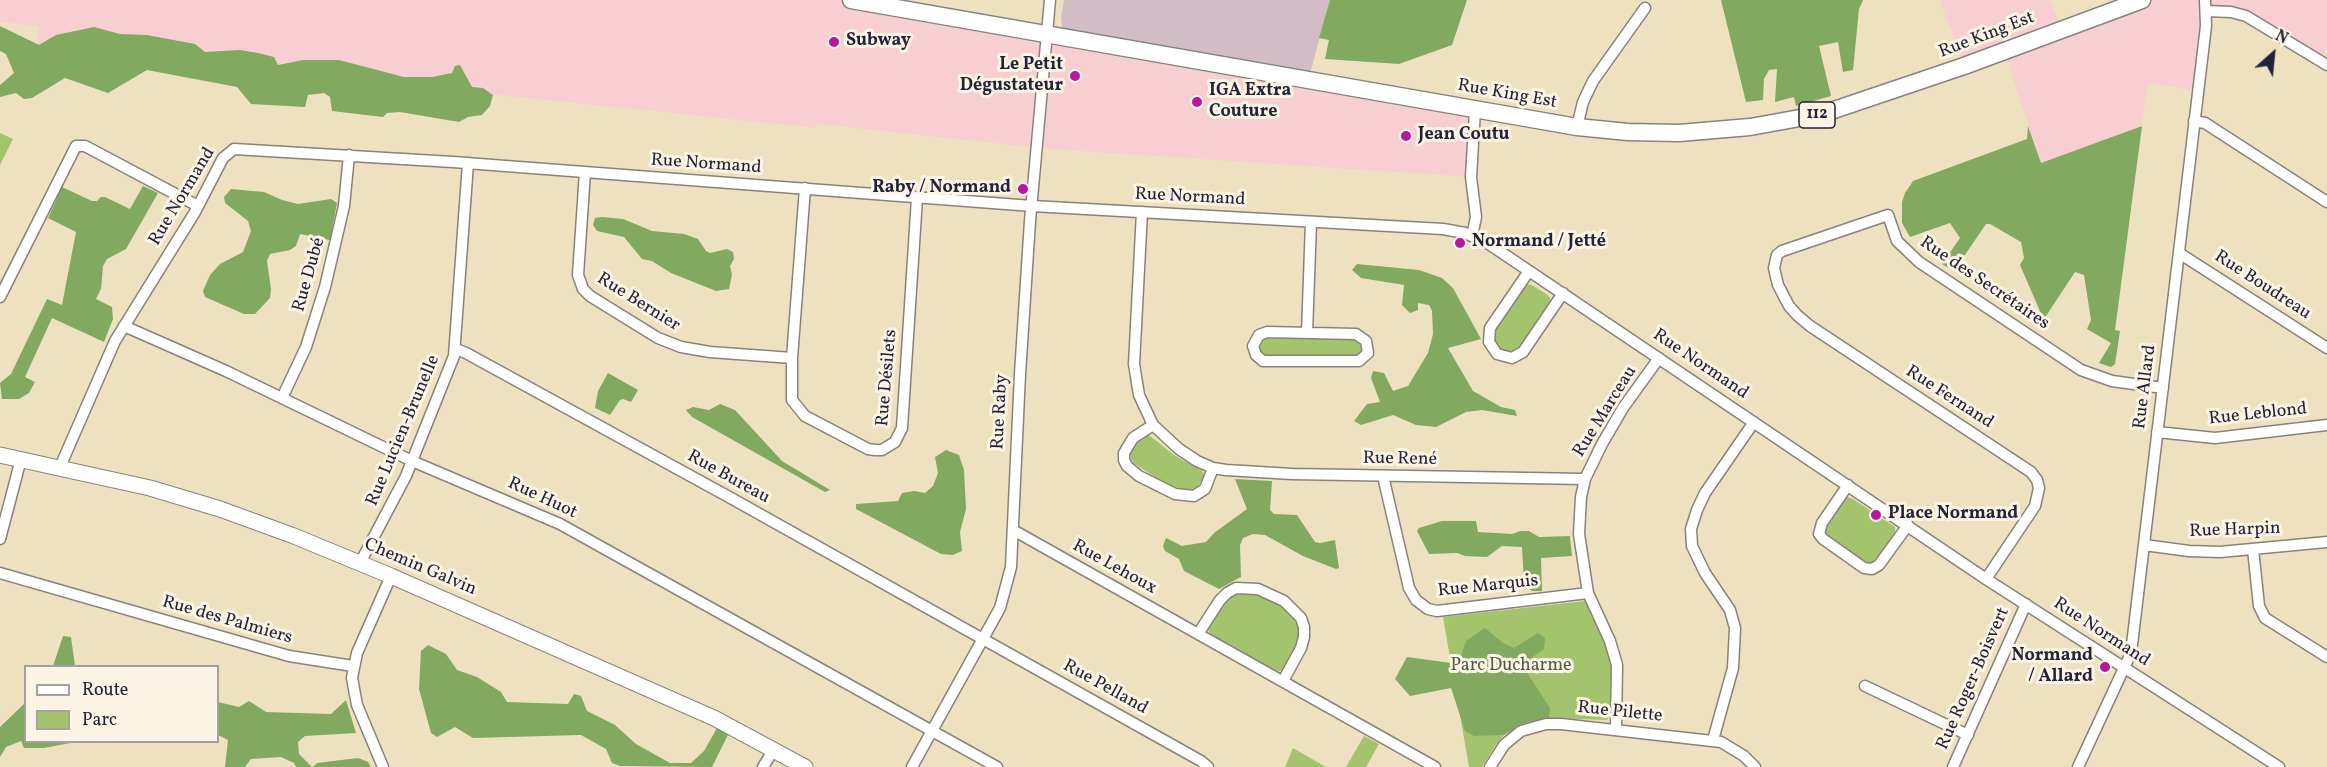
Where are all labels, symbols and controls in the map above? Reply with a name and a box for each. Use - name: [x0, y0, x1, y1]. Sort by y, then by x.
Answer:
- street label: Rue King Est: [1936, 8, 2038, 64]
- north arrow: [2243, 24, 2303, 84]
- text: N: [2271, 26, 2291, 50]
- place label: Subway: [846, 31, 911, 53]
- marker: Subway: [827, 35, 841, 49]
- place label: Le Petit Dégustateur: [960, 55, 1063, 98]
- marker: Le Petit Dégustateur: [1068, 69, 1082, 83]
- street label: Rue King Est: [1456, 76, 1558, 114]
- place label: IGA Extra Couture: [1209, 81, 1291, 124]
- marker: IGA Extra Couture: [1190, 95, 1204, 109]
- road number: 112: [1799, 102, 1835, 128]
- place label: Jean Coutu: [1418, 125, 1510, 147]
- marker: Jean Coutu: [1399, 129, 1413, 143]
- street label: Rue Normand: [145, 144, 221, 250]
- street label: Rue Normand: [650, 150, 762, 180]
- place label: Raby / Normand: [872, 178, 1011, 200]
- marker: Raby / Normand: [1016, 182, 1030, 196]
- street label: Rue Normand: [1134, 184, 1246, 212]
- place label: Normand / Jetté: [1472, 232, 1606, 254]
- street label: Rue des Secrétaires: [1915, 233, 2053, 335]
- street label: Rue Dubé: [289, 235, 331, 315]
- marker: Normand / Jetté: [1453, 236, 1467, 250]
- street label: Rue Boudreau: [2210, 247, 2314, 325]
- street label: Rue Bernier: [592, 269, 684, 337]
- street label: Rue Normand: [1648, 325, 1752, 405]
- street label: Rue Désilets: [873, 329, 903, 427]
- street label: Rue Allard: [2130, 344, 2162, 430]
- street label: Rue Lucien-Brunelle: [362, 352, 446, 510]
- street label: Rue Marceau: [1569, 362, 1643, 462]
- street label: Rue Fernand: [1901, 362, 1997, 434]
- street label: Rue Raby: [988, 374, 1014, 450]
- street label: Rue Leblond: [2208, 399, 2308, 431]
- street label: Rue Bureau: [683, 446, 773, 510]
- street label: Rue René: [1363, 449, 1437, 471]
- street label: Rue Huot: [504, 474, 580, 524]
- place label: Place Normand: [1888, 504, 2018, 526]
- marker: Place Normand: [1869, 508, 1883, 522]
- street label: Rue Harpin: [2189, 519, 2281, 543]
- street label: Chemin Galvin: [361, 535, 479, 601]
- street label: Rue Lehoux: [1068, 536, 1160, 600]
- street label: Rue Marquis: [1437, 571, 1539, 603]
- street label: Rue des Palmiers: [159, 592, 295, 650]
- street label: Rue Normand: [2049, 594, 2153, 672]
- street label: Rue Roger-Boisvert: [1933, 604, 2015, 754]
- place label: Normand / Allard: [2011, 646, 2093, 688]
- street label: Rue Pelland: [1059, 656, 1151, 720]
- park label: Parc Ducharme: [1450, 656, 1572, 678]
- marker: Normand / Allard: [2098, 660, 2112, 674]
- legend: [24, 665, 219, 743]
- text: Route: [82, 678, 128, 703]
- street label: Rue Pilette: [1577, 698, 1663, 728]
- text: Parc: [82, 708, 117, 733]

